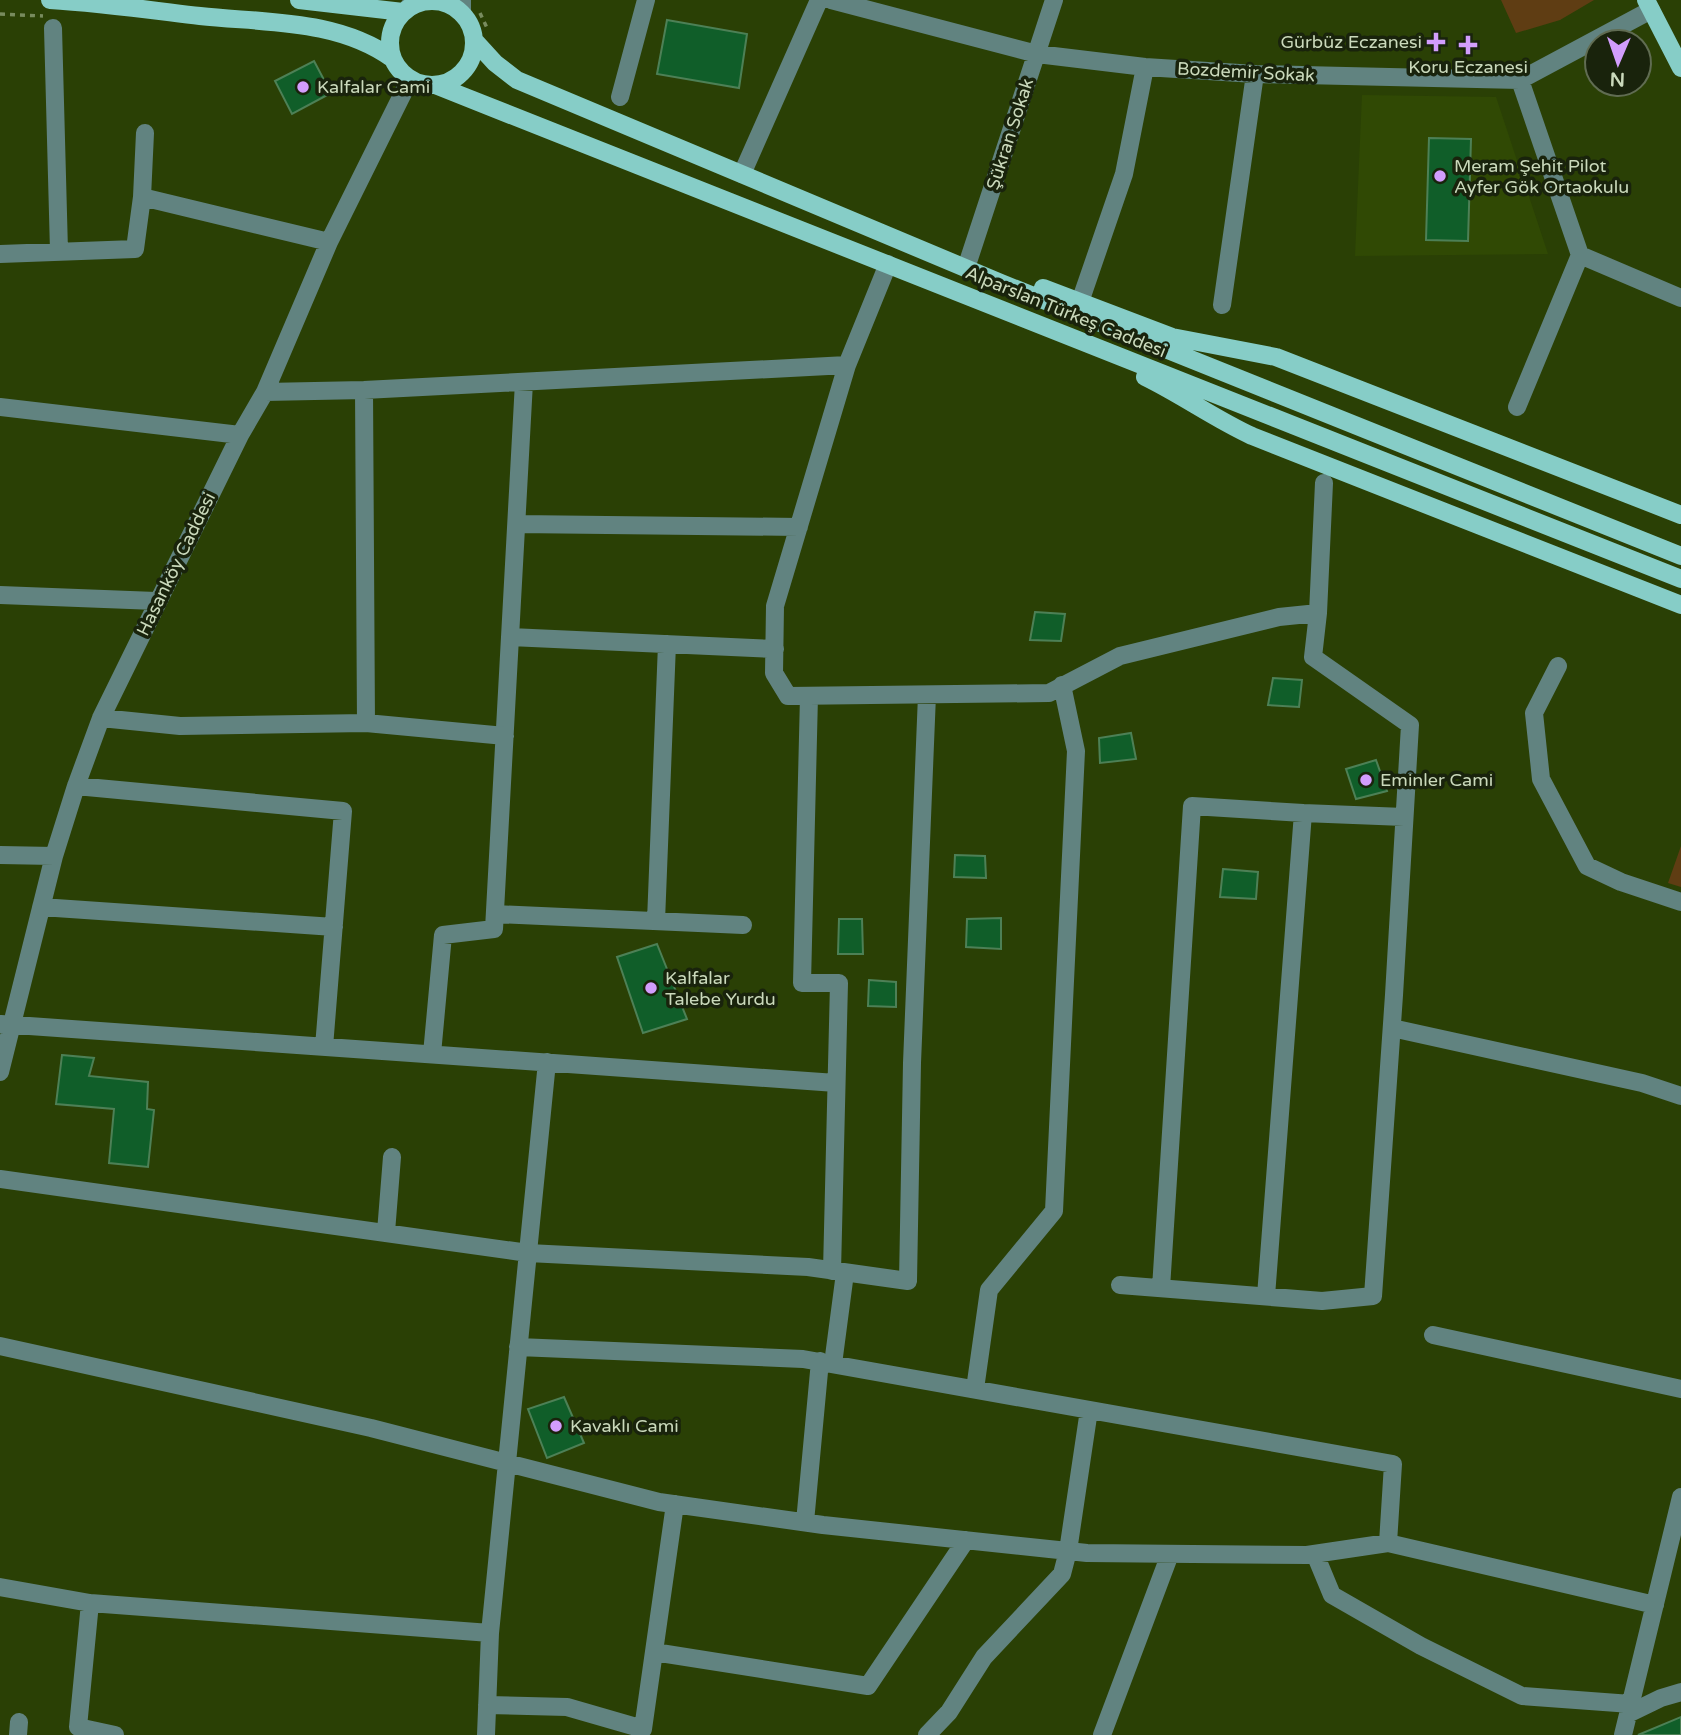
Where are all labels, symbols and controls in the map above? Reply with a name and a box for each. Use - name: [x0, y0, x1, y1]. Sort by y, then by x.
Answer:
- north arrow: [1583, 28, 1653, 98]
- place label: Gürbüz Eczanesi: [1280, 31, 1422, 53]
- marker: Gürbüz Eczanesi: [1428, 34, 1444, 50]
- marker: Koru Eczanesi: [1460, 37, 1476, 53]
- place label: Koru Eczanesi: [1408, 56, 1528, 78]
- street label: Bozdemir Sokak: [1177, 57, 1316, 87]
- text: N: [1609, 68, 1625, 90]
- street label: Şükran Sokak: [982, 75, 1038, 193]
- place label: Kalfalar Cami: [317, 76, 430, 98]
- marker: Kalfalar Cami: [295, 79, 311, 95]
- place label: Meram Şehit Pilot Ayfer Gök Ortaokulu: [1454, 155, 1629, 198]
- marker: Meram Şehit Pilot Ayfer Gök Ortaokulu: [1432, 168, 1448, 184]
- street label: Alparslan Türkeş Caddesi: [962, 262, 1170, 362]
- street label: Hasanköy Caddesi: [132, 489, 220, 639]
- place label: Eminler Cami: [1380, 769, 1493, 791]
- marker: Eminler Cami: [1358, 772, 1374, 788]
- place label: Kalfalar Talebe Yurdu: [665, 967, 776, 1010]
- marker: Kalfalar Talebe Yurdu: [643, 980, 659, 996]
- place label: Kavaklı Cami: [570, 1415, 679, 1437]
- marker: Kavaklı Cami: [548, 1418, 564, 1434]

